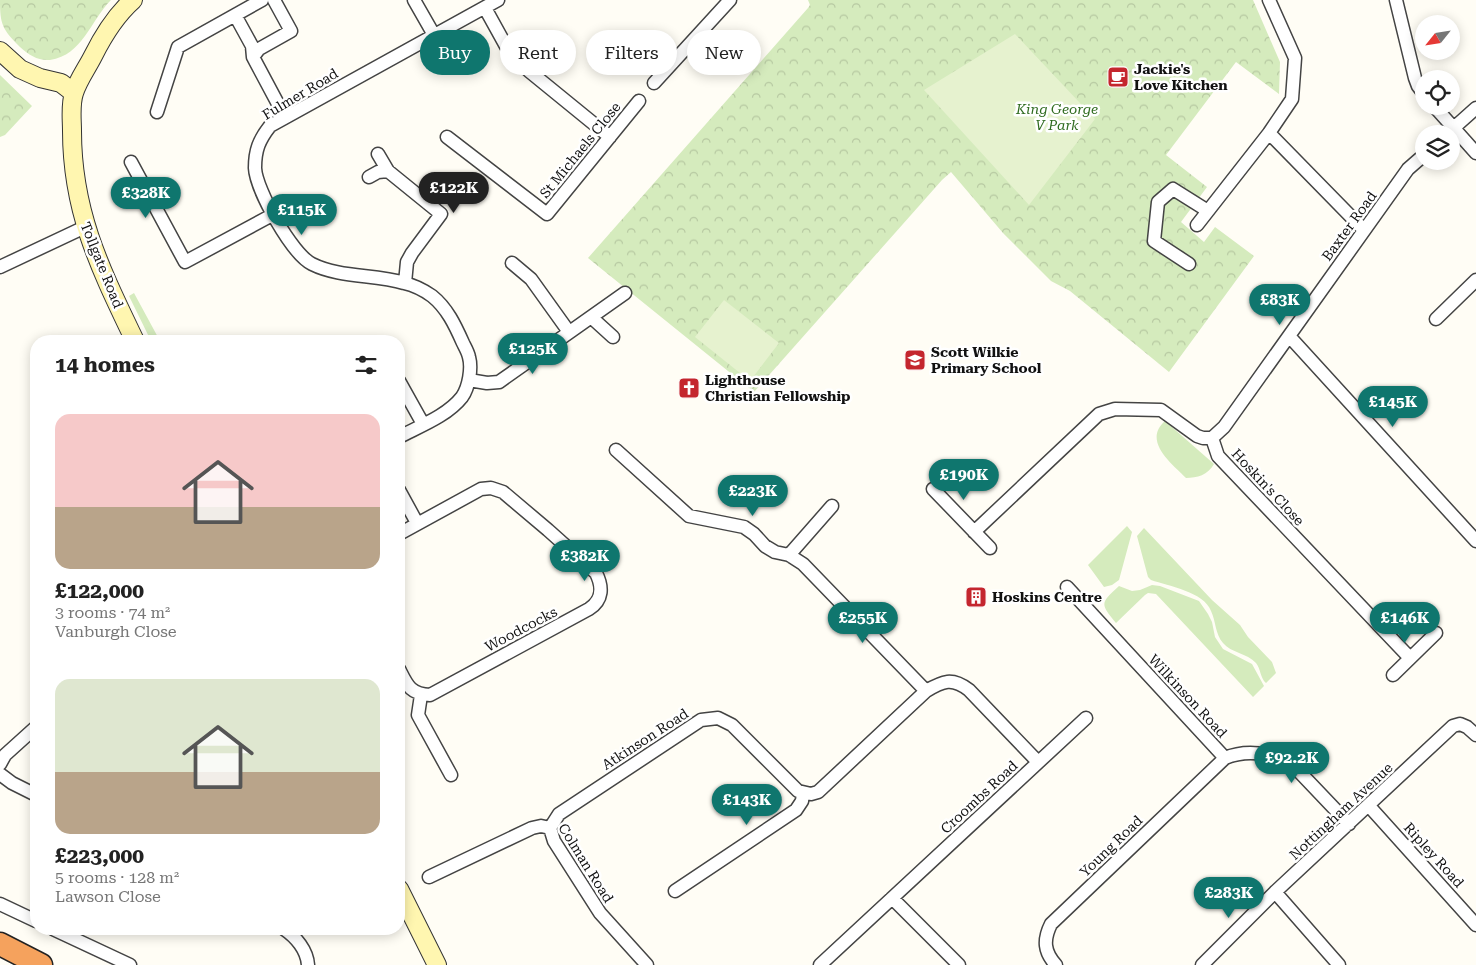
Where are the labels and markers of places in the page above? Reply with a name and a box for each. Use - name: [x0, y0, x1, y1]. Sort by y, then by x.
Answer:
- place label: Jackie's Love Kitchen: [1134, 61, 1228, 93]
- cafe icon: Jackie's Love Kitchen: [1106, 65, 1130, 89]
- pin: £122K: [419, 172, 489, 214]
- pin: £328K: [111, 176, 181, 219]
- pin: £115K: [267, 194, 337, 236]
- pin: £83K: [1250, 284, 1310, 326]
- pin: £125K: [498, 332, 568, 375]
- place label: Scott Wilkie Primary School: [931, 344, 1042, 376]
- school or university icon: Scott Wilkie Primary School: [903, 348, 927, 372]
- place label: Lighthouse Christian Fellowship: [705, 372, 851, 404]
- church icon: Lighthouse Christian Fellowship: [677, 376, 701, 400]
- pin: £145K: [1358, 386, 1428, 428]
- pin: £190K: [929, 458, 999, 501]
- pin: £223K: [718, 474, 788, 517]
- pin: £382K: [550, 540, 620, 582]
- building icon: Hoskins Centre: [964, 585, 988, 609]
- place label: Hoskins Centre: [992, 589, 1102, 605]
- pin: £255K: [828, 602, 898, 644]
- pin: £146K: [1370, 602, 1440, 644]
- pin: £92.2K: [1251, 742, 1333, 784]
- pin: £143K: [712, 784, 782, 826]
- pin: £283K: [1194, 876, 1264, 919]

